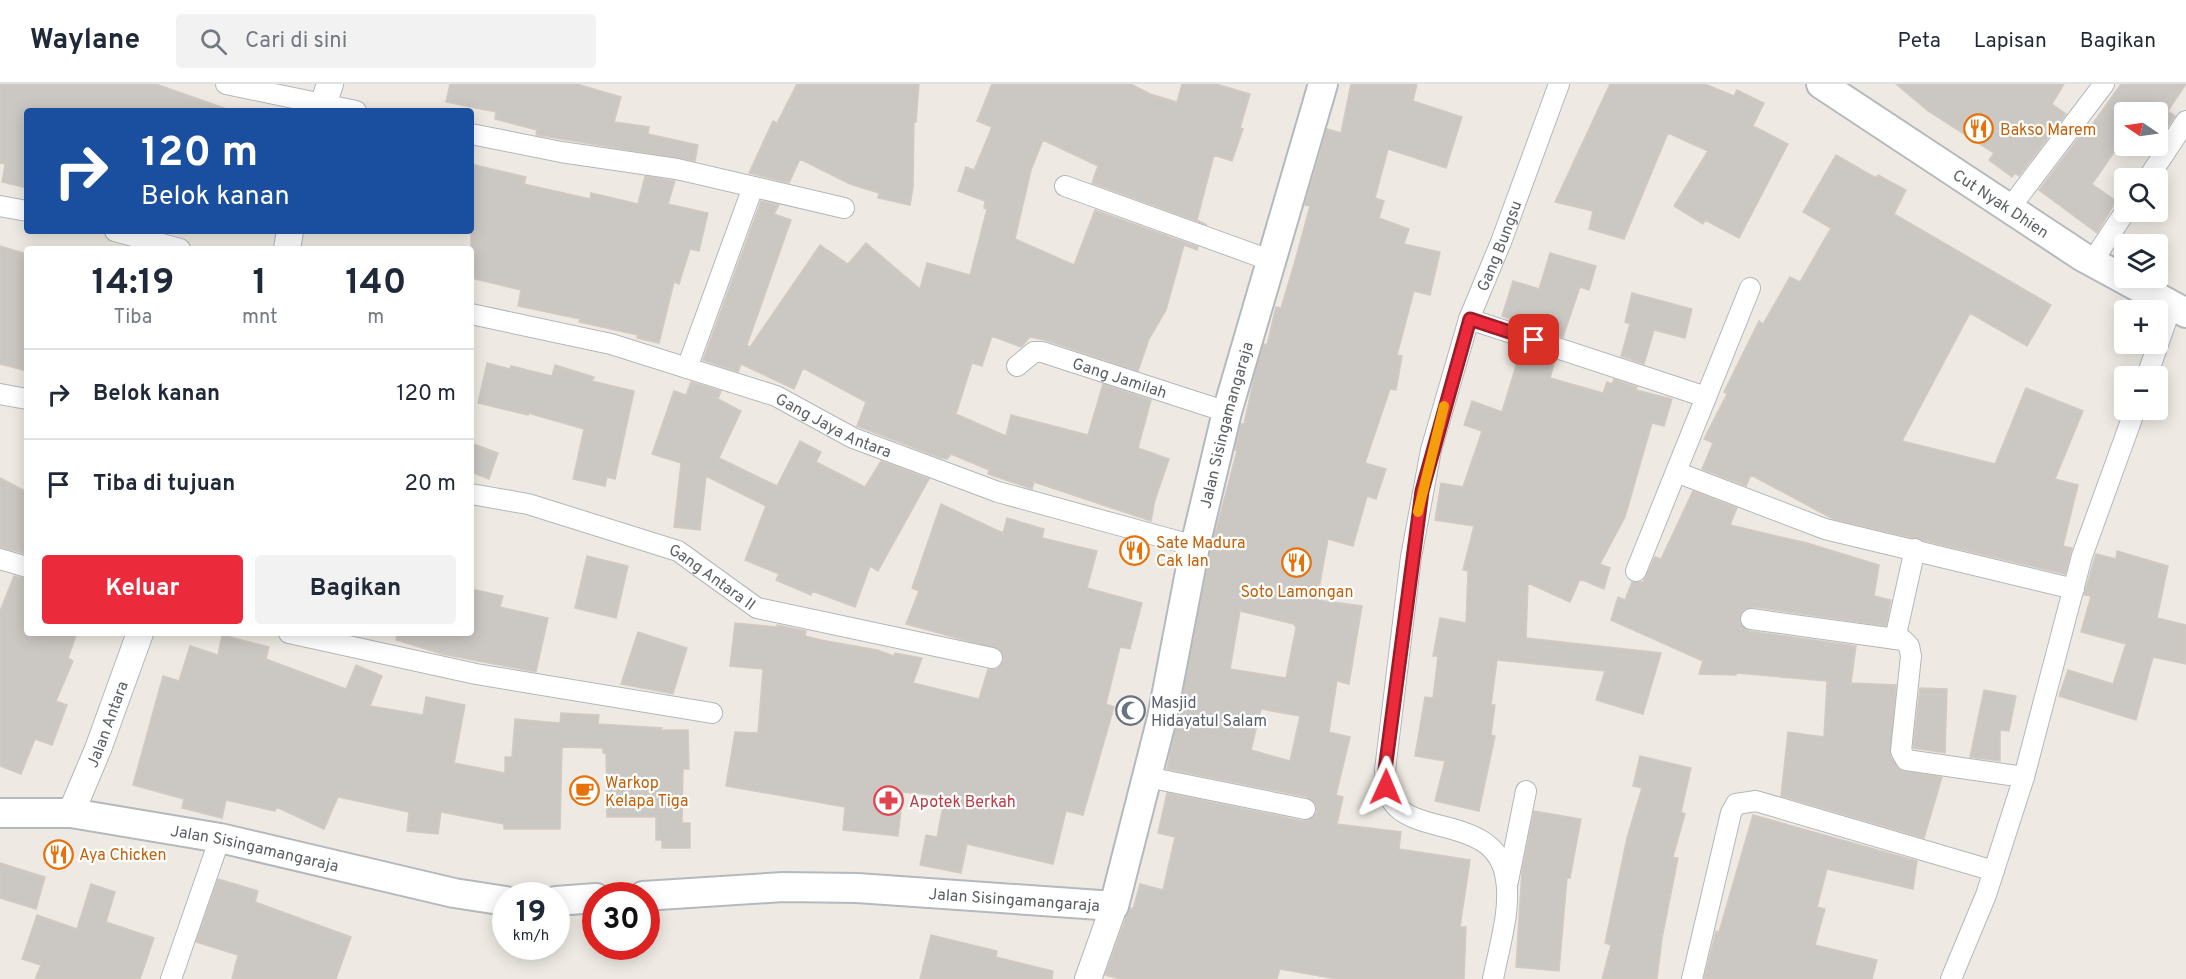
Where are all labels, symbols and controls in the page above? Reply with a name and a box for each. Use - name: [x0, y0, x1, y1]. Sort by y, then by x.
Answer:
- search box: [176, 14, 596, 68]
- text: Waylane: [30, 23, 140, 59]
- icon: search: [197, 25, 230, 58]
- text: Cari di sini: [245, 28, 347, 55]
- text: Peta: [1898, 28, 1941, 55]
- text: Lapisan: [1974, 28, 2047, 55]
- text: Bagikan: [2080, 28, 2156, 55]
- north arrow: [2114, 102, 2168, 156]
- map controls: [2114, 102, 2168, 420]
- restaurant icon: Bakso Marem: [1963, 113, 1995, 145]
- place label: Bakso Marem: [2000, 121, 2096, 141]
- text: 120 m: [141, 128, 258, 181]
- icon: right: [42, 132, 120, 210]
- street label: Cut Nyak Dhien: [1948, 166, 2052, 244]
- button: search: [2114, 168, 2168, 222]
- text: Belok kanan: [141, 180, 290, 214]
- street label: Gang Bungsu: [1474, 198, 1527, 295]
- button: layers: [2114, 234, 2168, 288]
- text: 14:19: [92, 261, 174, 307]
- text: 1: [253, 261, 267, 307]
- text: 140: [345, 261, 406, 307]
- button: +: [2114, 300, 2168, 354]
- text: Tiba: [114, 305, 152, 331]
- text: mnt: [242, 305, 278, 331]
- text: m: [367, 305, 384, 331]
- pin: [1508, 314, 1559, 365]
- icon: arrive: [1517, 323, 1550, 356]
- street label: Jalan Sisingamangaraja: [1196, 340, 1259, 511]
- street label: Gang Jamilah: [1070, 355, 1169, 404]
- button: −: [2114, 366, 2168, 420]
- icon: right: [42, 378, 75, 411]
- text: Belok kanan: [93, 381, 220, 408]
- text: 120 m: [396, 381, 456, 408]
- street label: Gang Jaya Antara: [771, 390, 894, 463]
- icon: arrive: [42, 468, 75, 501]
- text: Tiba di tujuan: [93, 471, 235, 498]
- text: 20 m: [405, 471, 456, 498]
- place label: Sate Madura Cak Ian: [1156, 534, 1246, 572]
- restaurant icon: Sate Madura Cak Ian: [1119, 535, 1151, 567]
- street label: Gang Antara II: [667, 541, 759, 616]
- restaurant icon: Soto Lamongan: [1281, 547, 1313, 579]
- button: Keluar: [42, 555, 243, 624]
- button: Bagikan: [255, 555, 456, 624]
- place label: Soto Lamongan: [1241, 583, 1353, 603]
- street label: Jalan Antara: [83, 679, 134, 771]
- place label: Masjid Hidayatul Salam: [1151, 694, 1267, 732]
- mosque icon: Masjid Hidayatul Salam: [1114, 695, 1146, 727]
- position arrow: [1354, 755, 1418, 819]
- place label: Warkop Kelapa Tiga: [605, 774, 688, 812]
- cafe icon: Warkop Kelapa Tiga: [568, 775, 600, 807]
- pharmacy icon: Apotek Berkah: [872, 785, 904, 817]
- place label: Apotek Berkah: [909, 793, 1016, 813]
- street label: Jalan Sisingamangaraja: [169, 822, 340, 878]
- restaurant icon: Aya Chicken: [42, 838, 74, 870]
- place label: Aya Chicken: [79, 846, 167, 866]
- speed limit sign: 30: [582, 882, 660, 960]
- street label: Jalan Sisingamangaraja: [928, 885, 1100, 917]
- text: 19: [516, 895, 546, 932]
- text: km/h: [513, 927, 549, 946]

